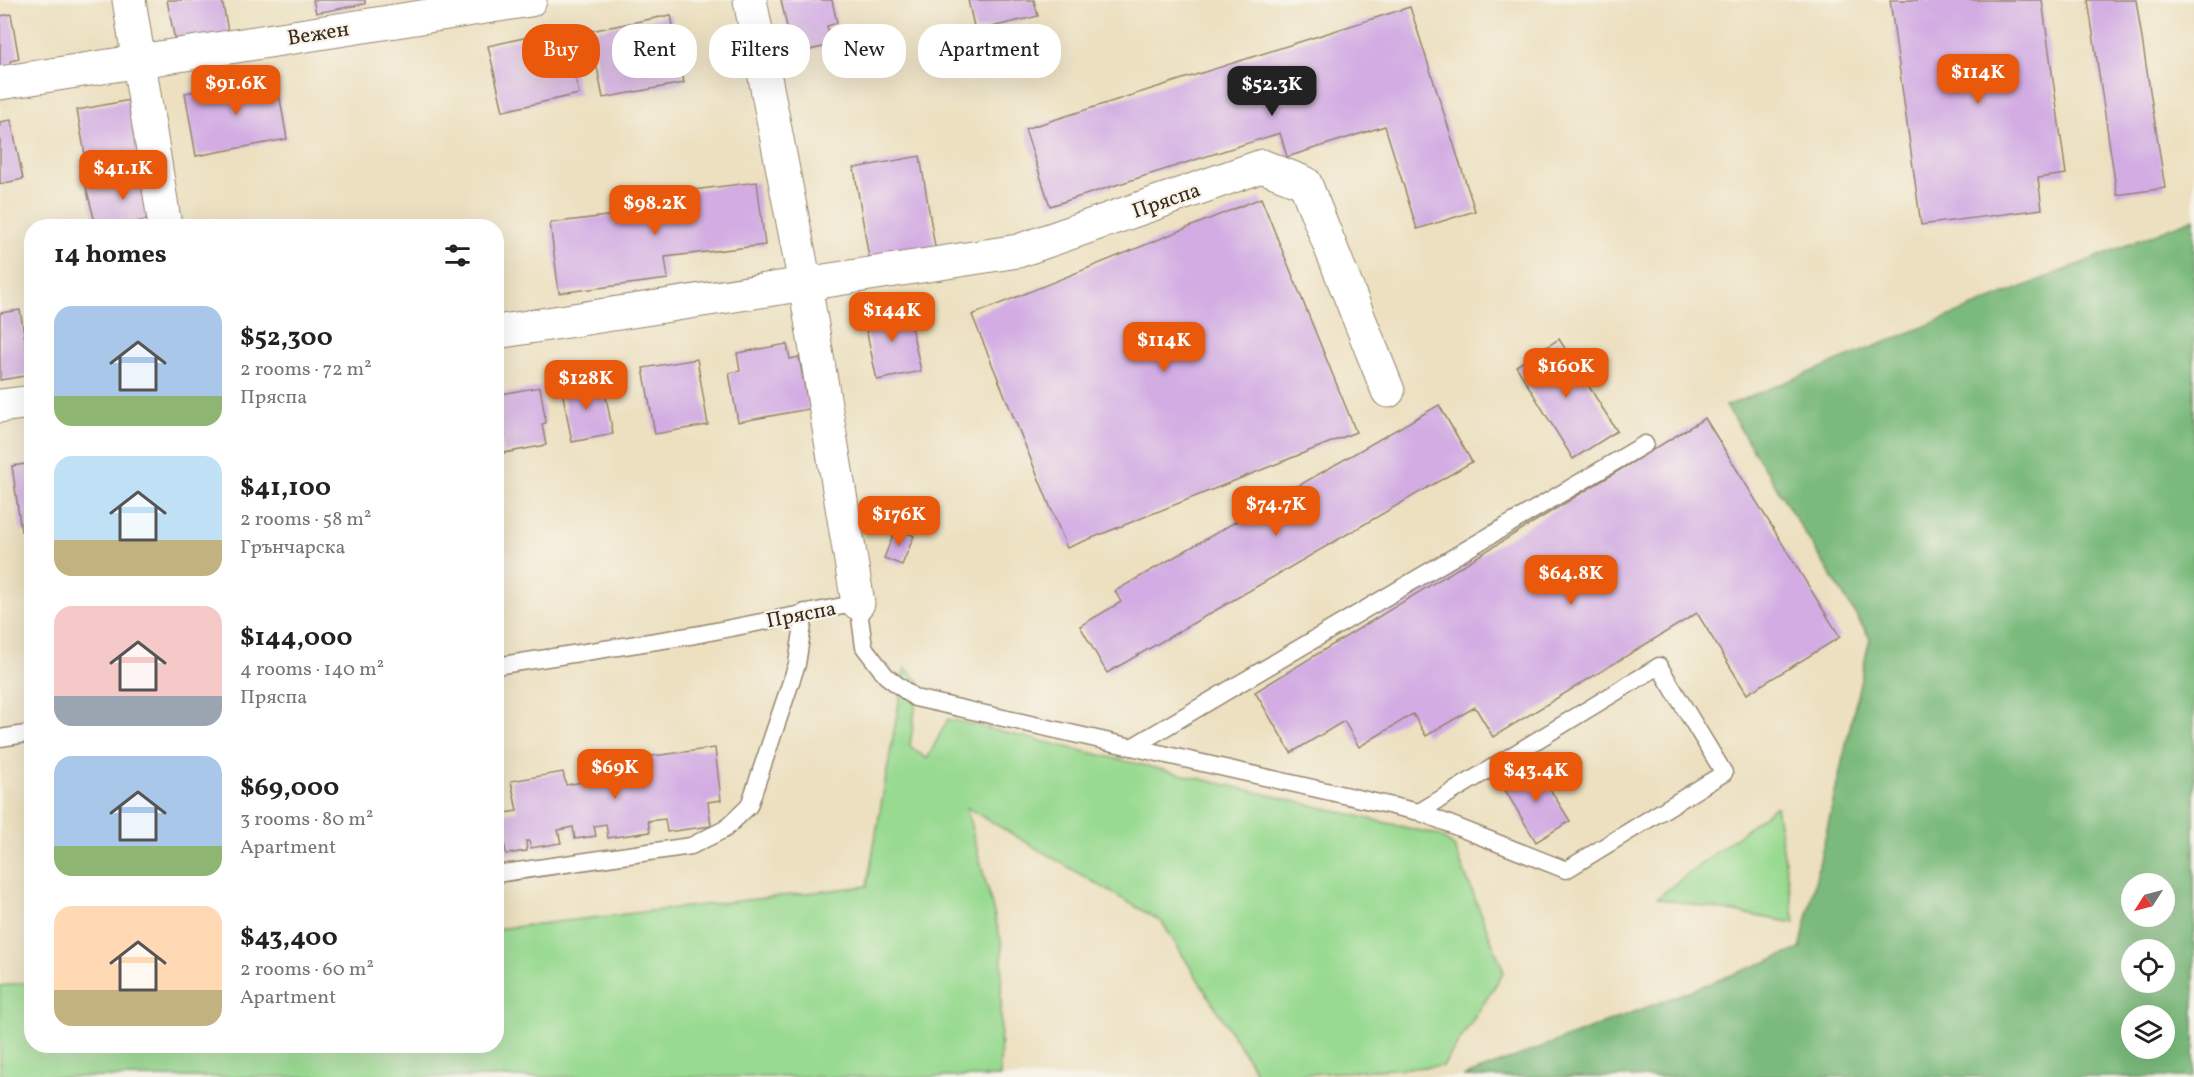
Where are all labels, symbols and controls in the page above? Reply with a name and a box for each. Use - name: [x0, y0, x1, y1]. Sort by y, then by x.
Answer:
- street label: Вежен: [285, 15, 351, 54]
- chip: Buy: [522, 24, 600, 78]
- chip: Rent: [612, 24, 697, 78]
- chip: Filters: [709, 24, 810, 78]
- chip: New: [822, 24, 906, 78]
- chip: Apartment: [918, 24, 1061, 78]
- pin: $114K: [1936, 54, 2020, 105]
- text: $114K: [1951, 59, 2005, 87]
- pin: $91.6K: [187, 65, 285, 116]
- pin: $52.3K: [1223, 66, 1321, 117]
- text: $91.6K: [205, 70, 267, 98]
- text: $52.3K: [1241, 71, 1303, 99]
- pin: $41.1K: [74, 150, 172, 201]
- text: $41.1K: [93, 155, 153, 183]
- street label: Пряспа: [1128, 176, 1205, 227]
- pin: $98.2K: [606, 185, 704, 236]
- text: $98.2K: [623, 190, 687, 218]
- text: 14 homes: [54, 237, 167, 273]
- icon: filters: [441, 239, 474, 272]
- pin: $144K: [850, 292, 934, 343]
- text: $144K: [863, 297, 921, 325]
- text: $52,300: [240, 320, 333, 356]
- pin: $114K: [1122, 322, 1206, 373]
- text: $114K: [1137, 327, 1191, 355]
- icon: home: [102, 330, 174, 402]
- pin: $160K: [1524, 348, 1608, 399]
- text: $160K: [1538, 353, 1594, 381]
- text: 2 rooms · 72 m²: [240, 356, 372, 384]
- pin: $128K: [544, 360, 628, 411]
- text: $128K: [559, 365, 613, 393]
- text: Пряспа: [240, 384, 307, 412]
- text: $41,100: [240, 470, 331, 506]
- icon: home: [102, 480, 174, 552]
- pin: $74.7K: [1227, 486, 1325, 537]
- text: $74.7K: [1246, 491, 1306, 519]
- pin: $176K: [857, 496, 941, 547]
- text: $176K: [872, 501, 926, 529]
- text: 2 rooms · 58 m²: [240, 506, 371, 534]
- text: Грънчарска: [240, 534, 345, 562]
- pin: $64.8K: [1522, 555, 1620, 606]
- text: $64.8K: [1538, 560, 1604, 588]
- street label: Пряспа: [764, 595, 839, 636]
- text: $144,000: [240, 620, 353, 656]
- icon: home: [102, 630, 174, 702]
- text: 4 rooms · 140 m²: [240, 656, 384, 684]
- text: Пряспа: [240, 684, 307, 712]
- pin: $69K: [579, 749, 651, 800]
- pin: $43.4K: [1487, 752, 1585, 803]
- text: $69K: [591, 754, 639, 782]
- text: $43.4K: [1503, 757, 1569, 785]
- text: $69,000: [240, 770, 339, 806]
- icon: home: [102, 780, 174, 852]
- text: 3 rooms · 80 m²: [240, 806, 373, 834]
- text: Apartment: [240, 834, 336, 862]
- north arrow: [2121, 873, 2175, 927]
- map controls: [2121, 873, 2175, 1059]
- text: $43,400: [240, 920, 338, 956]
- icon: home: [102, 930, 174, 1002]
- button: locate: [2121, 939, 2175, 993]
- text: 2 rooms · 60 m²: [240, 956, 374, 984]
- text: Apartment: [240, 984, 336, 1012]
- button: layers: [2121, 1005, 2175, 1059]

